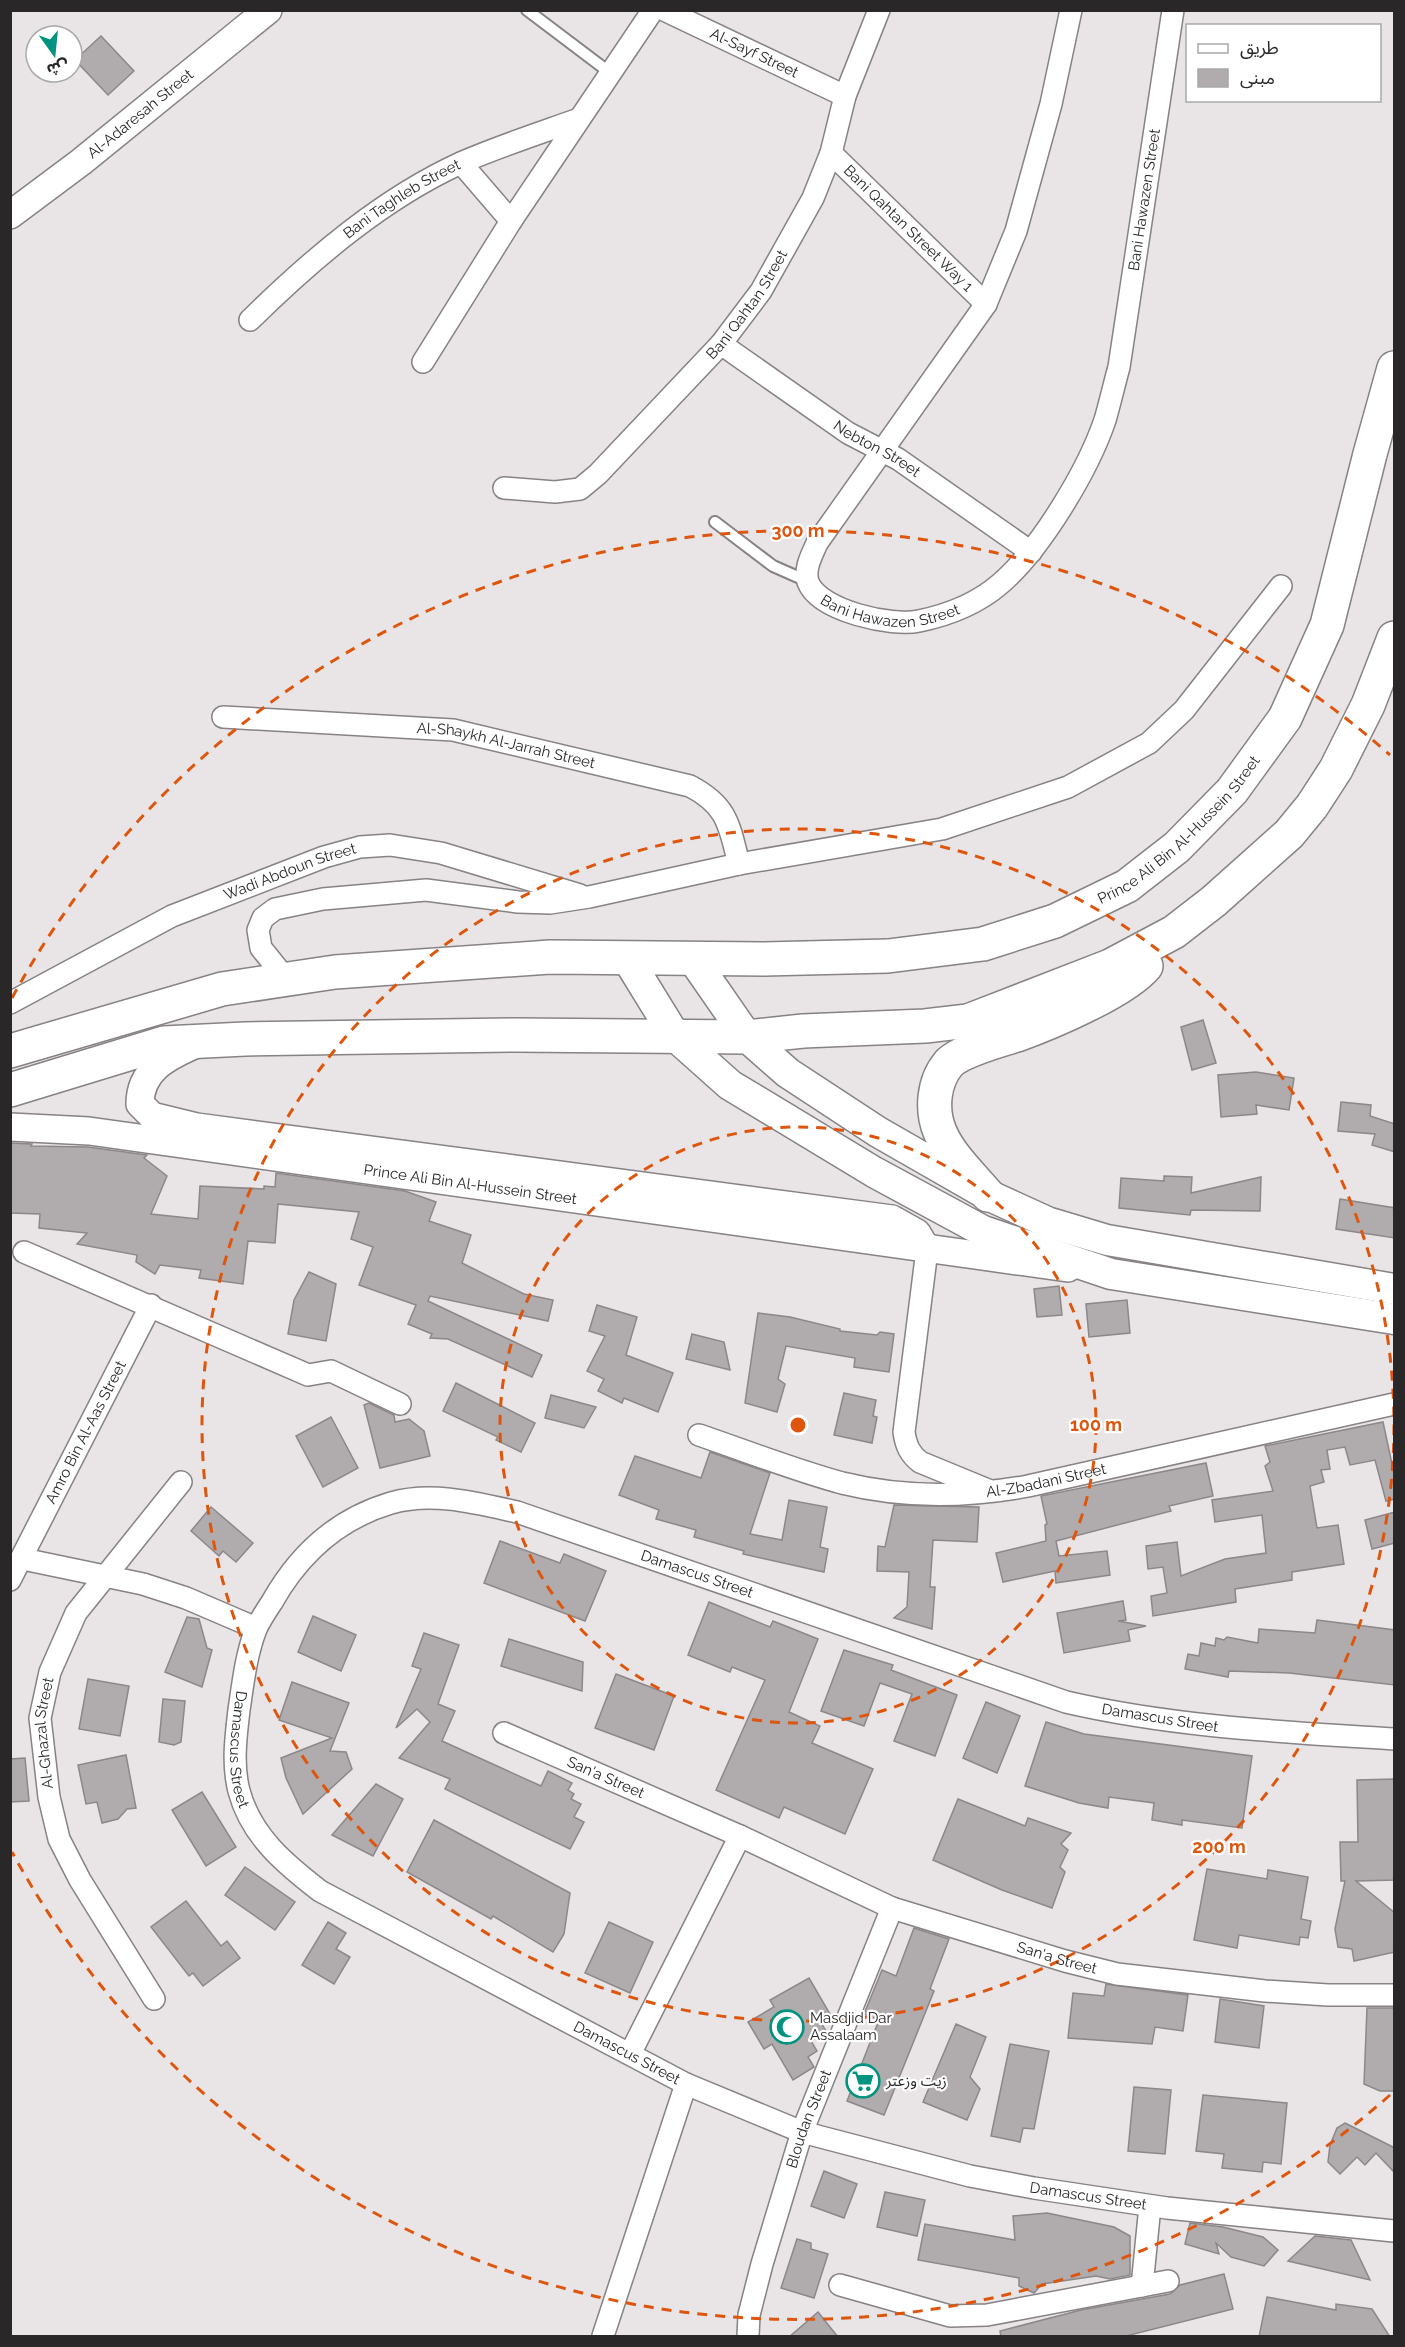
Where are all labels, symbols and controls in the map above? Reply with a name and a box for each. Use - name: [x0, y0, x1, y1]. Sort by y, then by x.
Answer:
- north arrow: [24, 24, 84, 84]
- street label: Al-Sayf Street: [707, 24, 801, 82]
- legend: [1186, 24, 1381, 102]
- text: طريق: [1240, 37, 1279, 59]
- text: ش: [45, 56, 71, 80]
- street label: Al-Adaresah Street: [84, 65, 197, 162]
- text: مبنى: [1240, 67, 1275, 89]
- street label: Bani Hawazen Street: [1125, 127, 1164, 272]
- street label: Bani Taghleb Street: [340, 156, 463, 242]
- street label: Bani Qahtan Street Way 1: [840, 161, 977, 296]
- street label: Bani Qahtan Street: [702, 247, 791, 363]
- street label: Nebton Street: [830, 417, 924, 481]
- text: 300 m: [771, 520, 825, 541]
- street label: Bani Hawazen Street: [817, 591, 963, 631]
- street label: Al-Shaykh Al-Jarrah Street: [416, 719, 597, 772]
- street label: Prince Ali Bin Al-Hussein Street: [1095, 752, 1264, 908]
- street label: Wadi Abdoun Street: [221, 839, 358, 904]
- street label: Prince Ali Bin Al-Hussein Street: [363, 1161, 578, 1208]
- street label: Amro Bin Al-Aas Street: [42, 1358, 130, 1507]
- text: 100 m: [1070, 1414, 1122, 1435]
- centre of rings: [788, 1415, 808, 1435]
- street label: Al-Zbadani Street: [985, 1460, 1108, 1501]
- street label: Damascus Street: [638, 1546, 756, 1602]
- street label: Al-Ghazal Street: [31, 1676, 58, 1790]
- street label: Damascus Street: [226, 1690, 253, 1811]
- street label: Damascus Street: [1100, 1700, 1220, 1736]
- street label: San'a Street: [564, 1753, 647, 1802]
- text: 200 m: [1192, 1836, 1246, 1857]
- street label: San'a Street: [1015, 1938, 1099, 1978]
- mosque icon: Masdjid Dar Assalaam: [769, 2009, 805, 2045]
- place label: Masdjid Dar Assalaam: [810, 2009, 892, 2044]
- street label: Damascus Street: [570, 2017, 683, 2088]
- supermarket icon: زيت وزعتر: [845, 2063, 881, 2099]
- street label: Bloudan Street: [783, 2067, 835, 2170]
- place label: زيت وزعتر: [885, 2072, 947, 2090]
- street label: Damascus Street: [1029, 2178, 1148, 2214]

